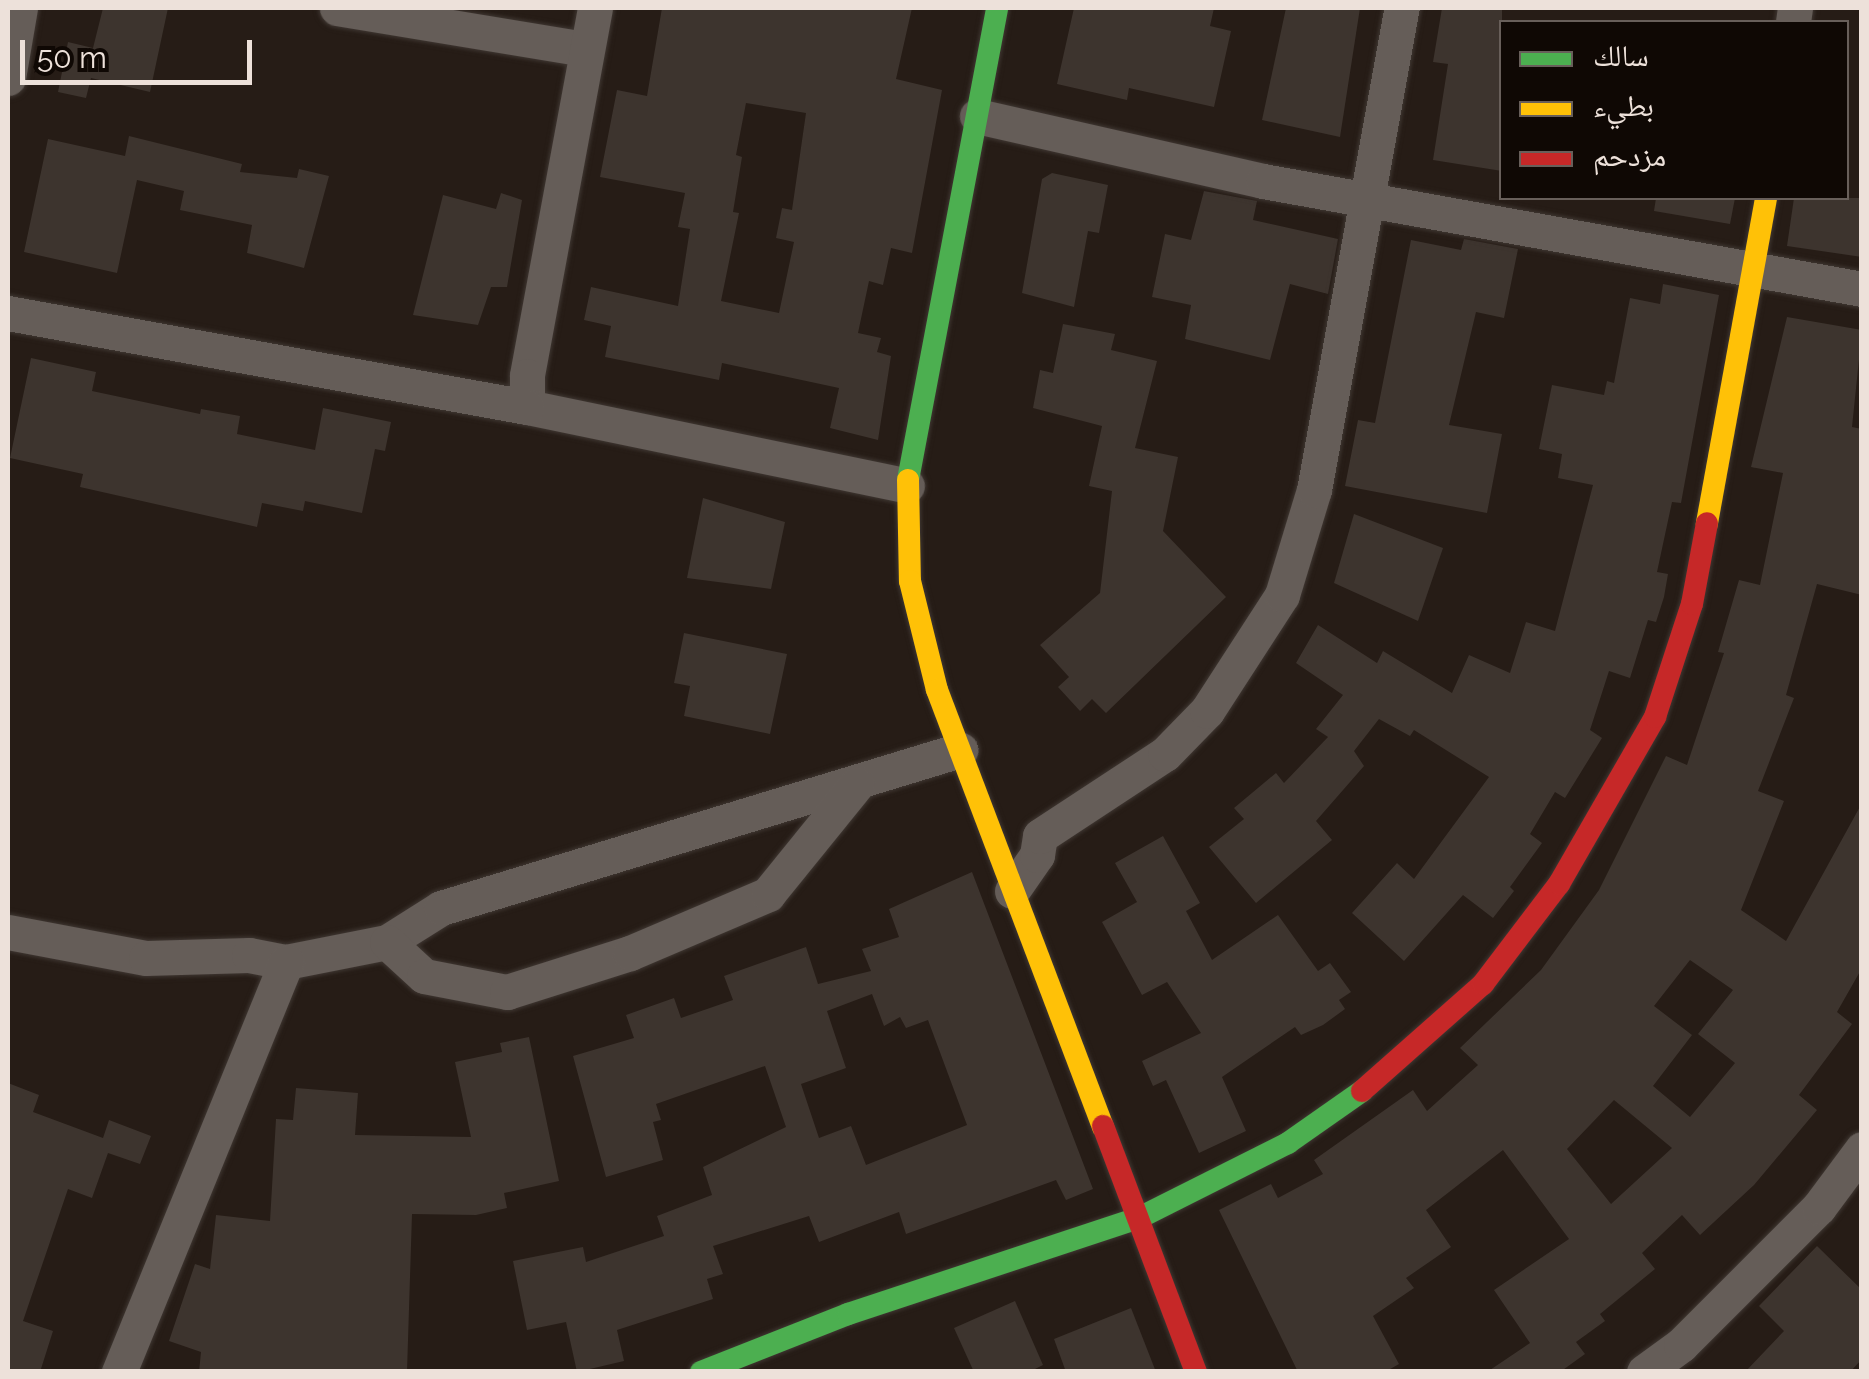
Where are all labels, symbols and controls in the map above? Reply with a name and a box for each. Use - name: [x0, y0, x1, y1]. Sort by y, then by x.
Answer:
- scale bar: [25, 20, 258, 82]
- legend: [1499, 20, 1849, 200]
- text: سالك: [1593, 38, 1649, 73]
- text: 50 m: [37, 40, 107, 75]
- text: بطيء: [1593, 88, 1654, 123]
- text: مزدحم: [1593, 138, 1666, 173]

